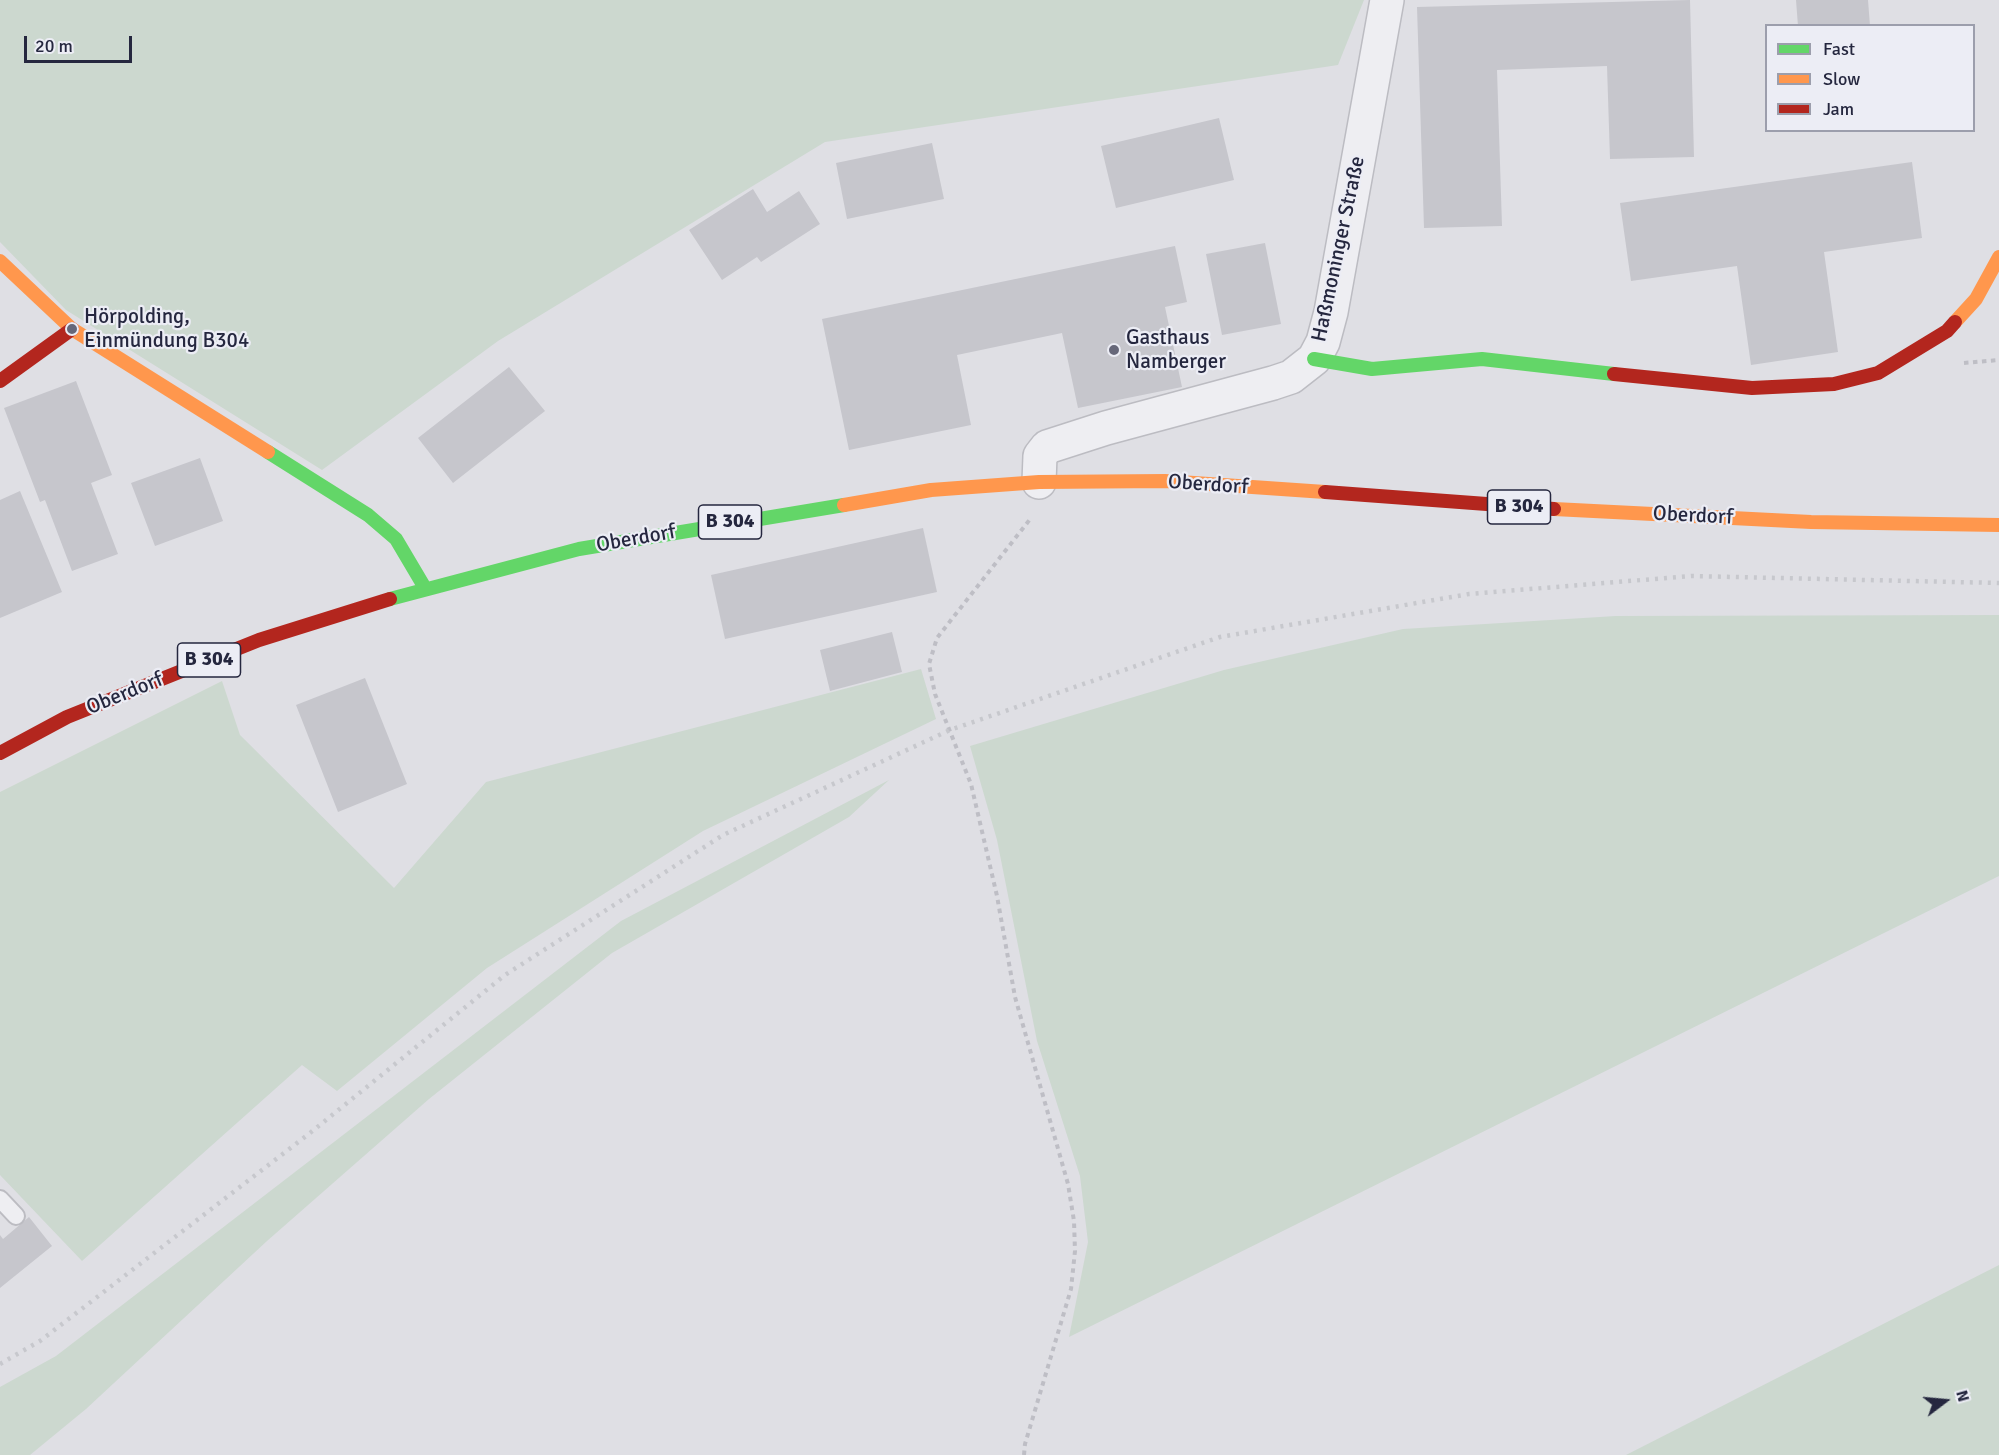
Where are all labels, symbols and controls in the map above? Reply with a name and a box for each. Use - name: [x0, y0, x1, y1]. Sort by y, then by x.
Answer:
- scale bar: [27, 24, 135, 62]
- legend: [1765, 24, 1975, 132]
- text: 20 m: [35, 35, 73, 57]
- text: Fast: [1823, 38, 1855, 60]
- text: Slow: [1823, 68, 1860, 90]
- text: Jam: [1823, 98, 1854, 120]
- street label: Haßmoninger Straße: [1307, 154, 1371, 344]
- place label: Hörpolding, Einmündung B304: [84, 304, 249, 354]
- marker: Hörpolding, Einmündung B304: [65, 322, 79, 336]
- place label: Gasthaus Namberger: [1126, 325, 1226, 375]
- marker: Gasthaus Namberger: [1107, 343, 1121, 357]
- street label: Oberdorf: [1167, 470, 1249, 500]
- road number: B 304: [1488, 490, 1550, 524]
- street label: Oberdorf: [1652, 501, 1734, 531]
- road number: B 304: [698, 505, 762, 539]
- street label: Oberdorf: [594, 520, 678, 558]
- road number: B 304: [178, 643, 240, 677]
- street label: Oberdorf: [83, 667, 167, 721]
- north arrow: [1915, 1371, 1975, 1431]
- text: N: [1951, 1388, 1973, 1404]

